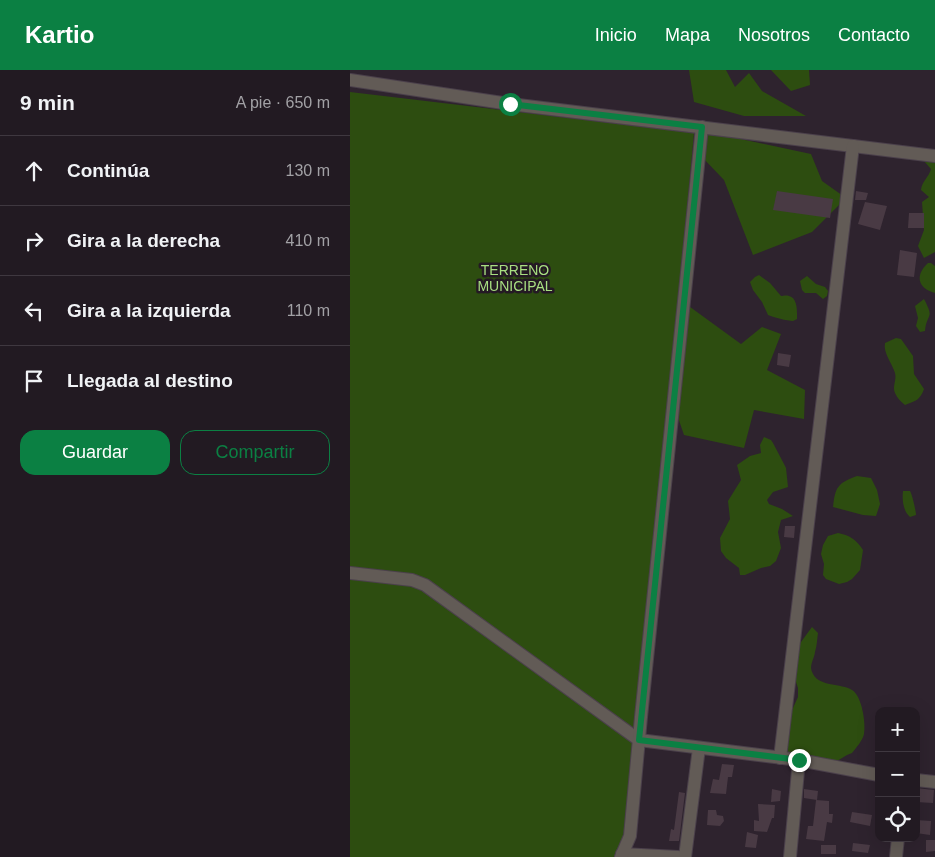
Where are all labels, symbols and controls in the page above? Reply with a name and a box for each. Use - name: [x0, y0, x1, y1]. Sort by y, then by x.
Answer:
- text: Kartio: [25, 21, 94, 48]
- text: Inicio: [595, 25, 637, 45]
- text: Mapa: [665, 25, 710, 45]
- text: Nosotros: [738, 25, 810, 45]
- text: Contacto: [838, 25, 910, 45]
- text: 9 min: [20, 91, 75, 114]
- route start: [499, 93, 522, 116]
- text: A pie · 650 m: [236, 94, 330, 111]
- icon: ahead: [20, 157, 48, 185]
- text: Continúa: [67, 160, 149, 181]
- text: 130 m: [286, 162, 330, 179]
- icon: right: [20, 227, 48, 255]
- text: Gira a la derecha: [67, 230, 220, 251]
- text: 410 m: [286, 232, 330, 249]
- park label: TERRENO MUNICIPAL: [477, 262, 553, 294]
- icon: left: [20, 297, 48, 325]
- text: Gira a la izquierda: [67, 300, 231, 321]
- text: 110 m: [287, 302, 330, 319]
- icon: arrive: [20, 367, 48, 395]
- text: Llegada al destino: [67, 370, 233, 391]
- button: Guardar: [20, 430, 170, 475]
- button: Compartir: [180, 430, 330, 475]
- map controls: [875, 707, 920, 842]
- button: +: [875, 707, 920, 752]
- route end: [788, 749, 811, 772]
- button: −: [875, 752, 920, 797]
- button: locate: [875, 797, 920, 842]

